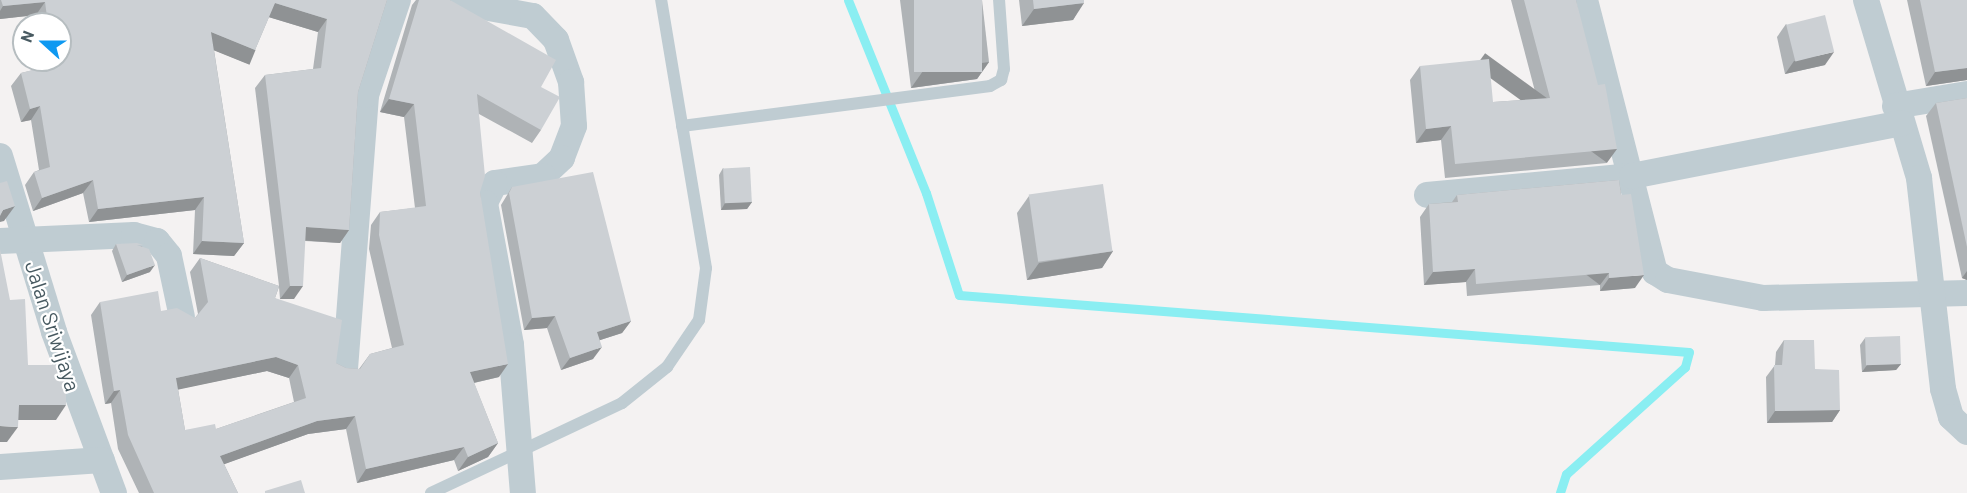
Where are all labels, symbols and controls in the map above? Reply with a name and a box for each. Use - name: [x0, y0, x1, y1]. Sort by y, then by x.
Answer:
- north arrow: [12, 12, 72, 72]
- text: N: [16, 28, 37, 44]
- street label: Jalan Sriwijaya: [20, 258, 86, 394]

